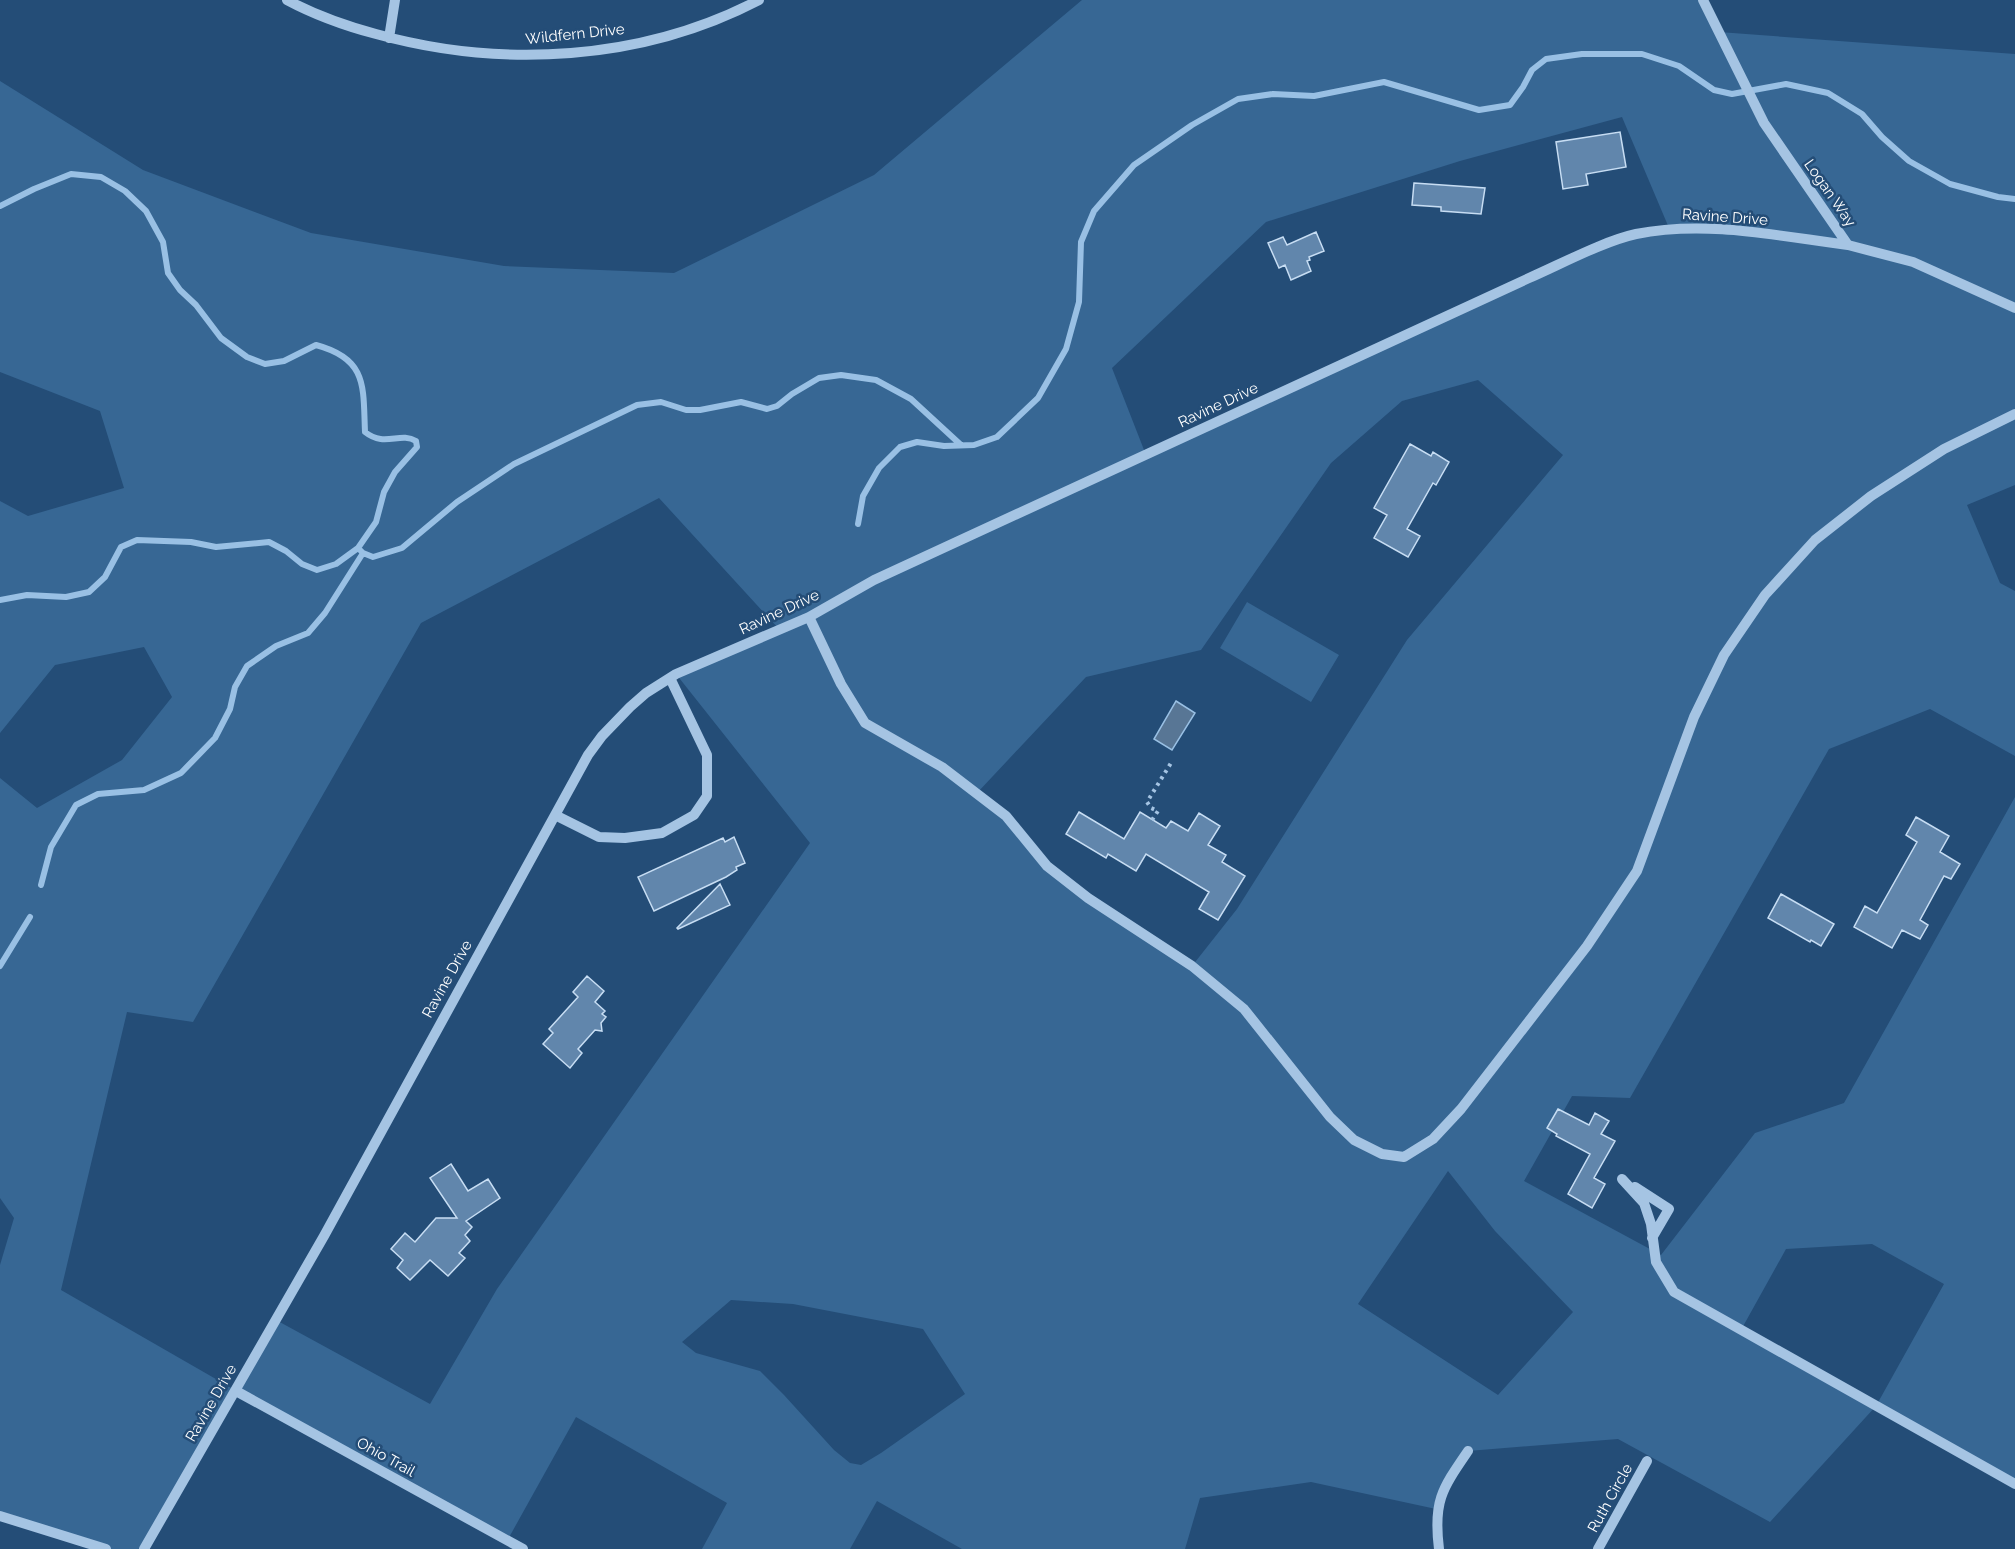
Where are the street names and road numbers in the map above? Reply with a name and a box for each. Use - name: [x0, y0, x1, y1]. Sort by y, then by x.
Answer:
- street label: Wildfern Drive: [525, 20, 626, 48]
- street label: Logan Way: [1800, 156, 1860, 230]
- street label: Ravine Drive: [1681, 205, 1769, 229]
- street label: Ravine Drive: [1175, 379, 1261, 431]
- street label: Ravine Drive: [736, 586, 822, 638]
- street label: Ravine Drive: [418, 937, 476, 1021]
- street label: Ravine Drive: [182, 1361, 240, 1445]
- street label: Ohio Trail: [354, 1434, 419, 1481]
- street label: Ruth Circle: [1584, 1460, 1636, 1536]

